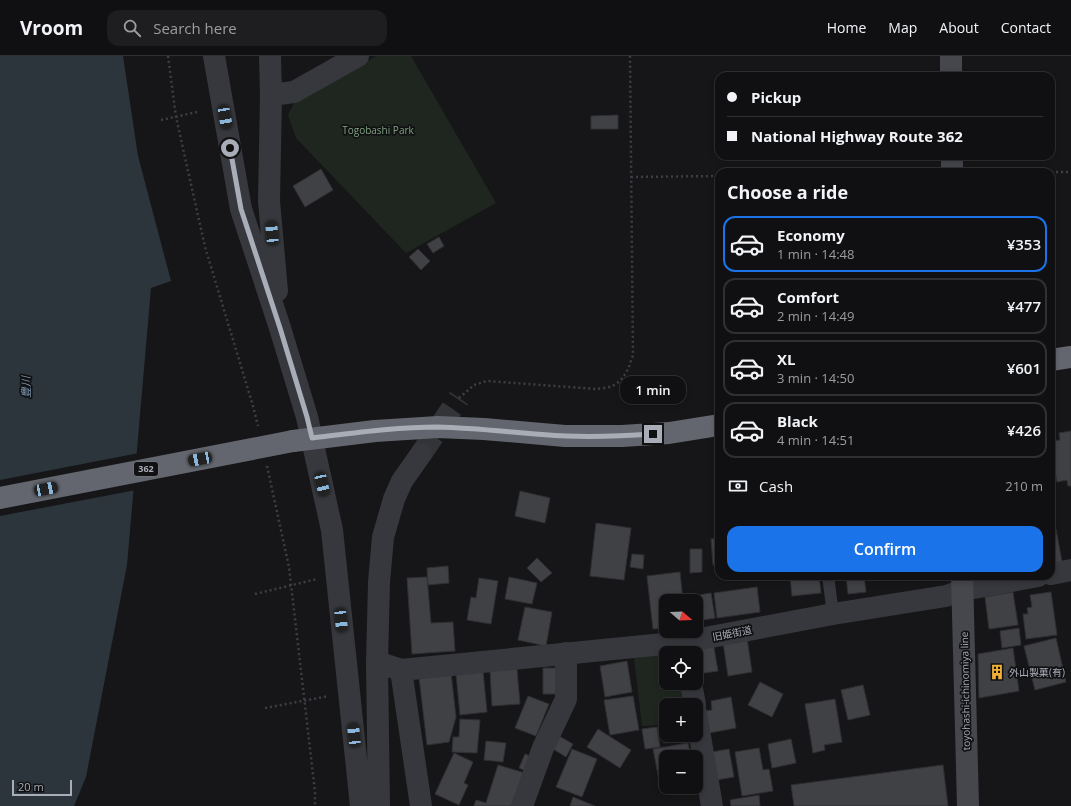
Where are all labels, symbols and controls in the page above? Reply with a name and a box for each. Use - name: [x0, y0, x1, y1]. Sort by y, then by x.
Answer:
- search box: [107, 10, 387, 46]
- text: Vroom: [20, 15, 83, 41]
- icon: search: [121, 17, 143, 39]
- text: Search here: [153, 18, 237, 38]
- text: Home: [827, 18, 866, 37]
- text: Map: [888, 18, 917, 37]
- text: About: [939, 18, 979, 37]
- text: Contact: [1001, 18, 1051, 37]
- text: Pickup: [751, 87, 801, 107]
- car: [217, 104, 233, 130]
- park label: Togobashi Park: [342, 123, 415, 137]
- text: National Highway Route 362: [751, 126, 963, 146]
- route start: [221, 139, 239, 157]
- text: Choose a ride: [727, 180, 848, 204]
- car: [265, 221, 279, 245]
- text: Economy: [777, 225, 845, 245]
- icon: car: [729, 226, 765, 262]
- text: ¥353: [1007, 234, 1041, 254]
- text: 1 min · 14:48: [777, 245, 854, 263]
- text: Comfort: [777, 287, 839, 307]
- icon: car: [729, 288, 765, 324]
- text: ¥477: [1007, 296, 1041, 316]
- text: 2 min · 14:49: [777, 307, 854, 325]
- text: XL: [777, 349, 795, 369]
- icon: car: [729, 350, 765, 386]
- text: ¥601: [1007, 358, 1041, 378]
- text: 3 min · 14:50: [777, 369, 854, 387]
- water label: 豊川: [18, 375, 33, 398]
- callout: 1 min: [620, 376, 686, 404]
- text: 1 min: [635, 381, 671, 399]
- text: Black: [777, 411, 818, 431]
- icon: car: [729, 412, 765, 448]
- text: ¥426: [1007, 420, 1041, 440]
- route end: [644, 425, 662, 443]
- text: 4 min · 14:51: [777, 431, 854, 449]
- car: [187, 451, 213, 467]
- road number: 362: [134, 462, 158, 476]
- car: [313, 471, 331, 497]
- icon: cash: [727, 475, 749, 497]
- text: Cash: [759, 476, 793, 496]
- text: 210 m: [1005, 477, 1043, 495]
- car: [33, 481, 59, 497]
- button: Confirm: [727, 526, 1043, 572]
- north arrow: [659, 594, 703, 638]
- map controls: [659, 594, 703, 794]
- car: [334, 607, 348, 633]
- street label: 旧姫街道: [711, 622, 753, 644]
- street label: toyohashi-ichinomiya line: [957, 631, 973, 751]
- button: locate: [659, 646, 703, 690]
- building icon: 外山製菓(有): [988, 663, 1006, 681]
- place label: 外山製菓(有): [1009, 665, 1065, 679]
- button: +: [659, 698, 703, 742]
- car: [347, 722, 361, 748]
- button: −: [659, 750, 703, 794]
- scale bar: [12, 778, 72, 797]
- text: 20 m: [18, 779, 44, 794]

